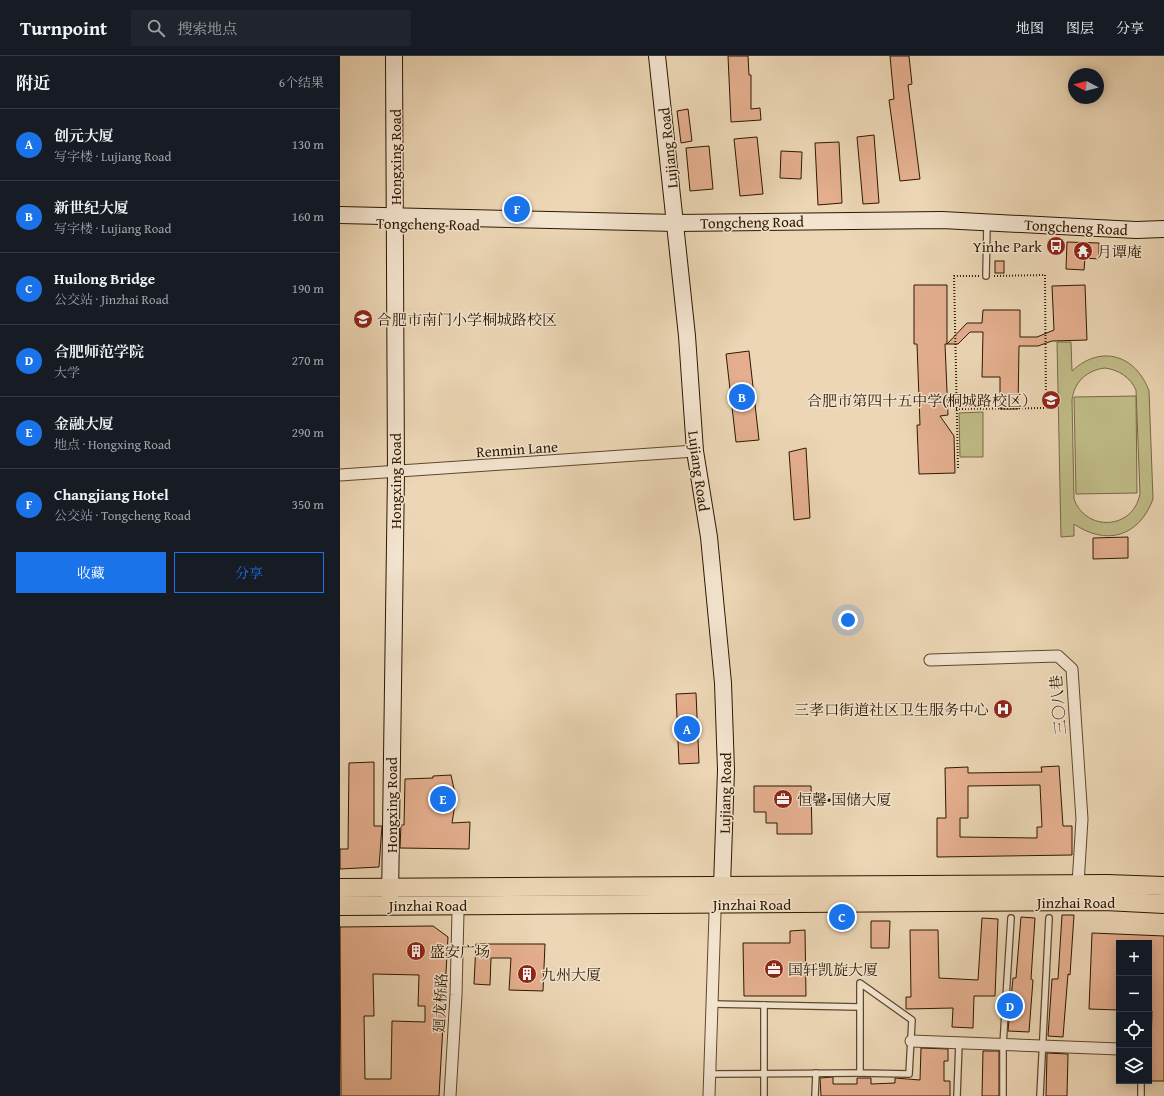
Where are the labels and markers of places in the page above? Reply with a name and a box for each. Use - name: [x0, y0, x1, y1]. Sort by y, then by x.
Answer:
- pin: F: [504, 194, 530, 224]
- bus stop icon: Yinhe Park: [1045, 235, 1067, 257]
- place label: Yinhe Park: [973, 236, 1042, 257]
- temple icon: 月谭庵: [1072, 240, 1094, 262]
- place label: 月谭庵: [1097, 241, 1142, 262]
- school or university icon: 合肥市南门小学桐城路校区: [352, 308, 374, 330]
- place label: 合肥市南门小学桐城路校区: [377, 309, 557, 330]
- pin: B: [729, 382, 755, 412]
- school or university icon: 合肥市第四十五中学(桐城路校区）: [1040, 389, 1062, 411]
- place label: 合肥市第四十五中学(桐城路校区）: [807, 390, 1037, 411]
- hospital icon: 三孝口街道社区卫生服务中心: [992, 698, 1014, 720]
- place label: 三孝口街道社区卫生服务中心: [794, 699, 989, 720]
- pin: A: [674, 714, 700, 744]
- pin: E: [430, 784, 456, 814]
- office icon: 恒馨•国储大厦: [772, 788, 794, 810]
- place label: 恒馨•国储大厦: [797, 789, 891, 810]
- pin: C: [829, 902, 855, 932]
- building icon: 盛安广场: [405, 940, 427, 962]
- place label: 盛安广场: [430, 941, 490, 962]
- office icon: 国轩凯旋大厦: [763, 958, 785, 980]
- place label: 国轩凯旋大厦: [788, 959, 878, 980]
- building icon: 九州大厦: [516, 963, 538, 985]
- place label: 九州大厦: [541, 964, 601, 985]
- pin: D: [997, 991, 1023, 1021]

